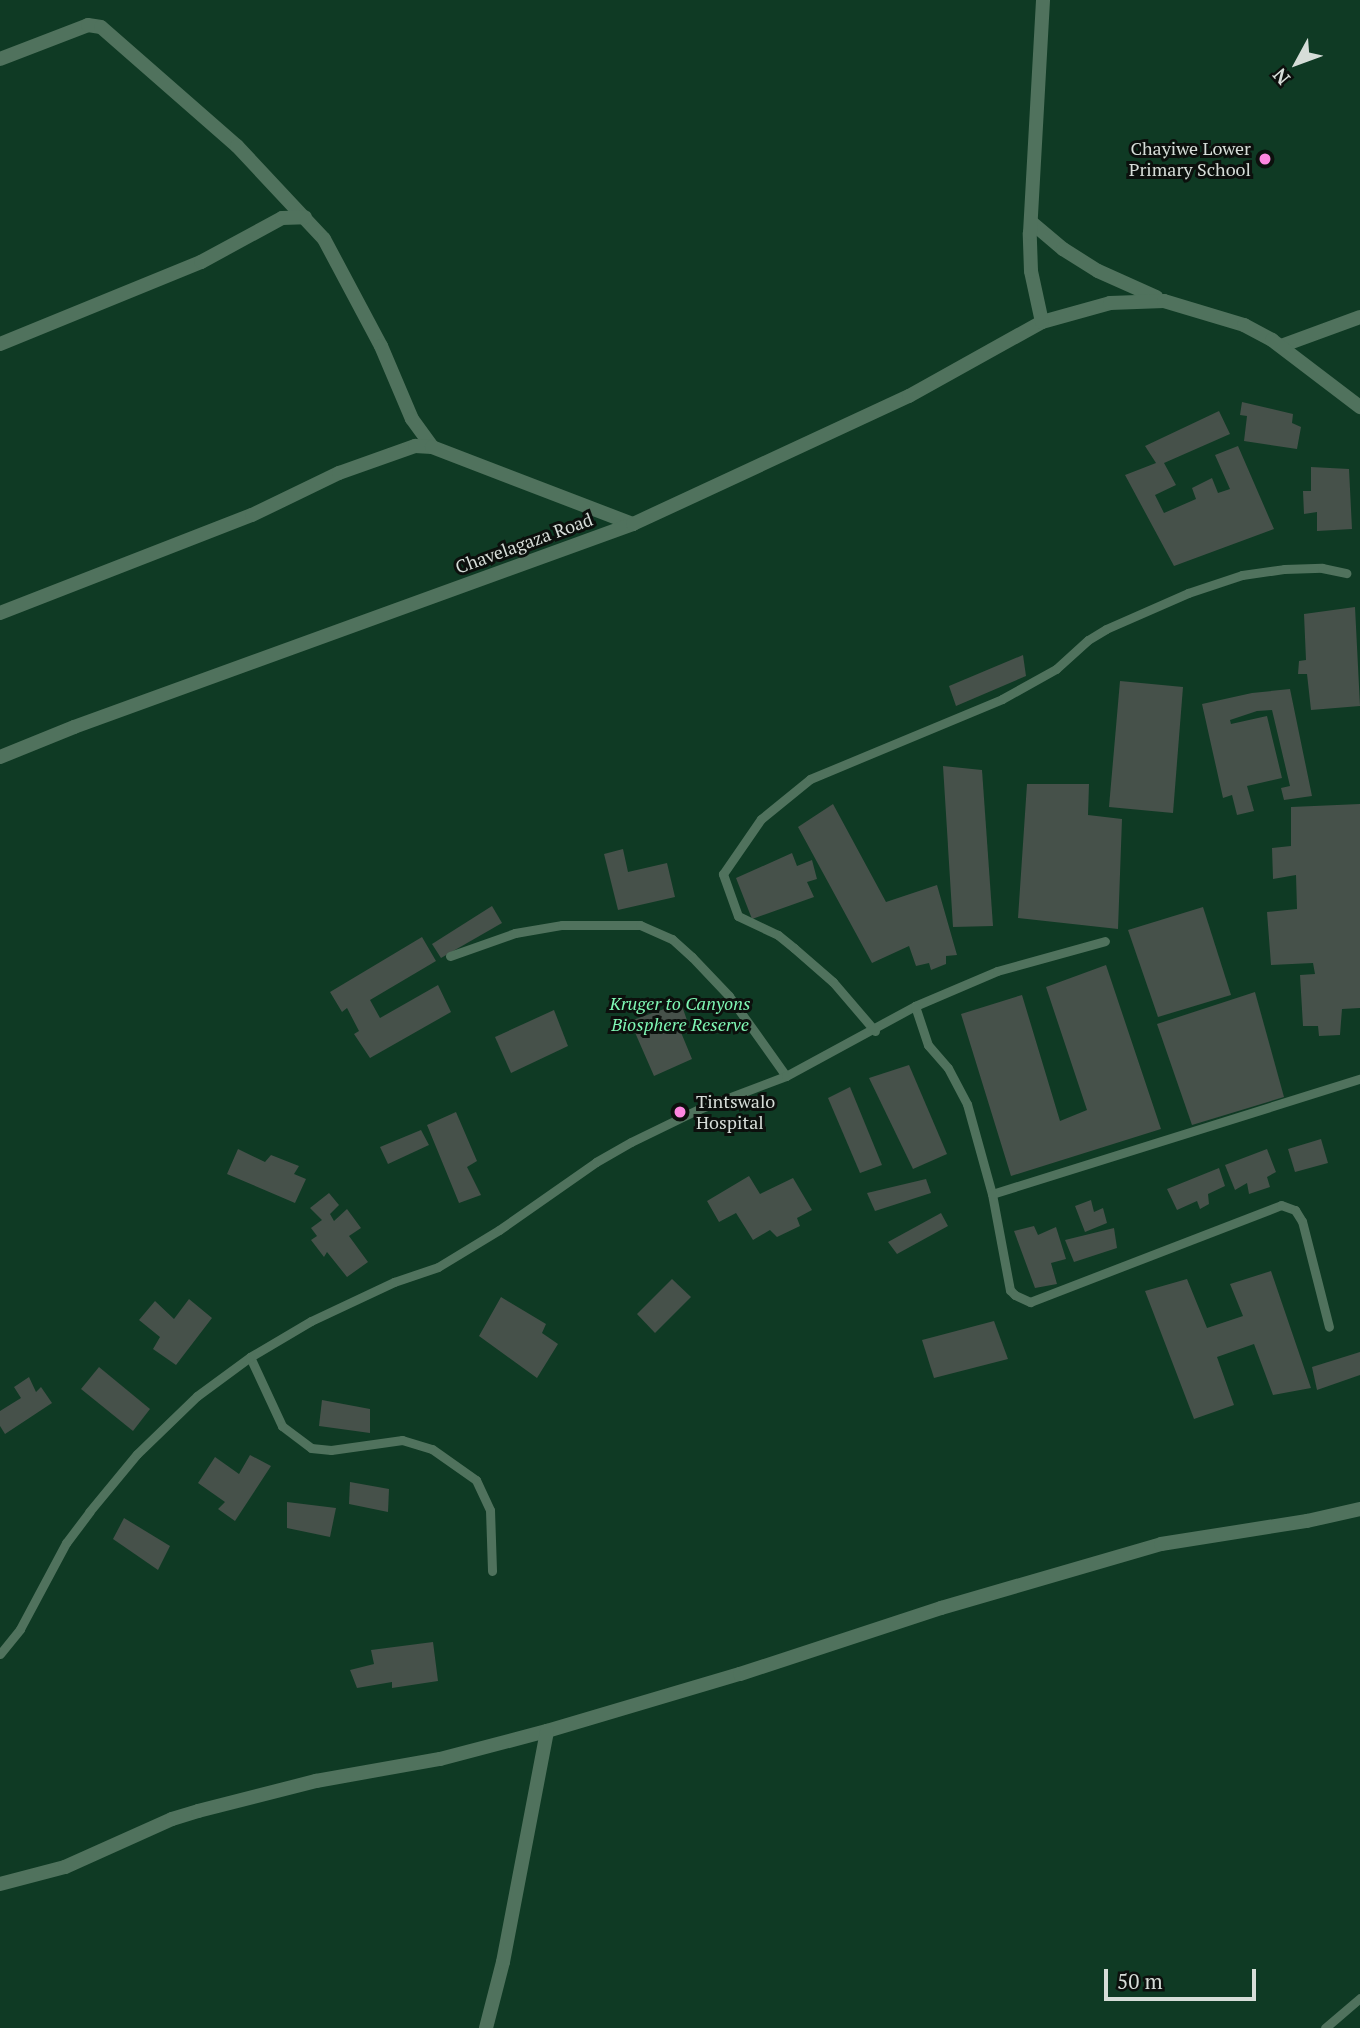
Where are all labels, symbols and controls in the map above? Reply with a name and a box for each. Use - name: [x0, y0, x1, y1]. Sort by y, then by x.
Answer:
- north arrow: [1262, 28, 1332, 98]
- text: N: [1267, 63, 1295, 91]
- place label: Chayiwe Lower Primary School: [1129, 138, 1251, 180]
- marker: Chayiwe Lower Primary School: [1257, 151, 1273, 167]
- street label: Chavelagaza Road: [452, 508, 596, 578]
- park label: Kruger to Canyons Biosphere Reserve: [609, 993, 751, 1036]
- place label: Tintswalo Hospital: [696, 1091, 775, 1134]
- marker: Tintswalo Hospital: [670, 1102, 690, 1122]
- scale bar: [1108, 1954, 1260, 1998]
- text: 50 m: [1117, 1967, 1163, 1995]

